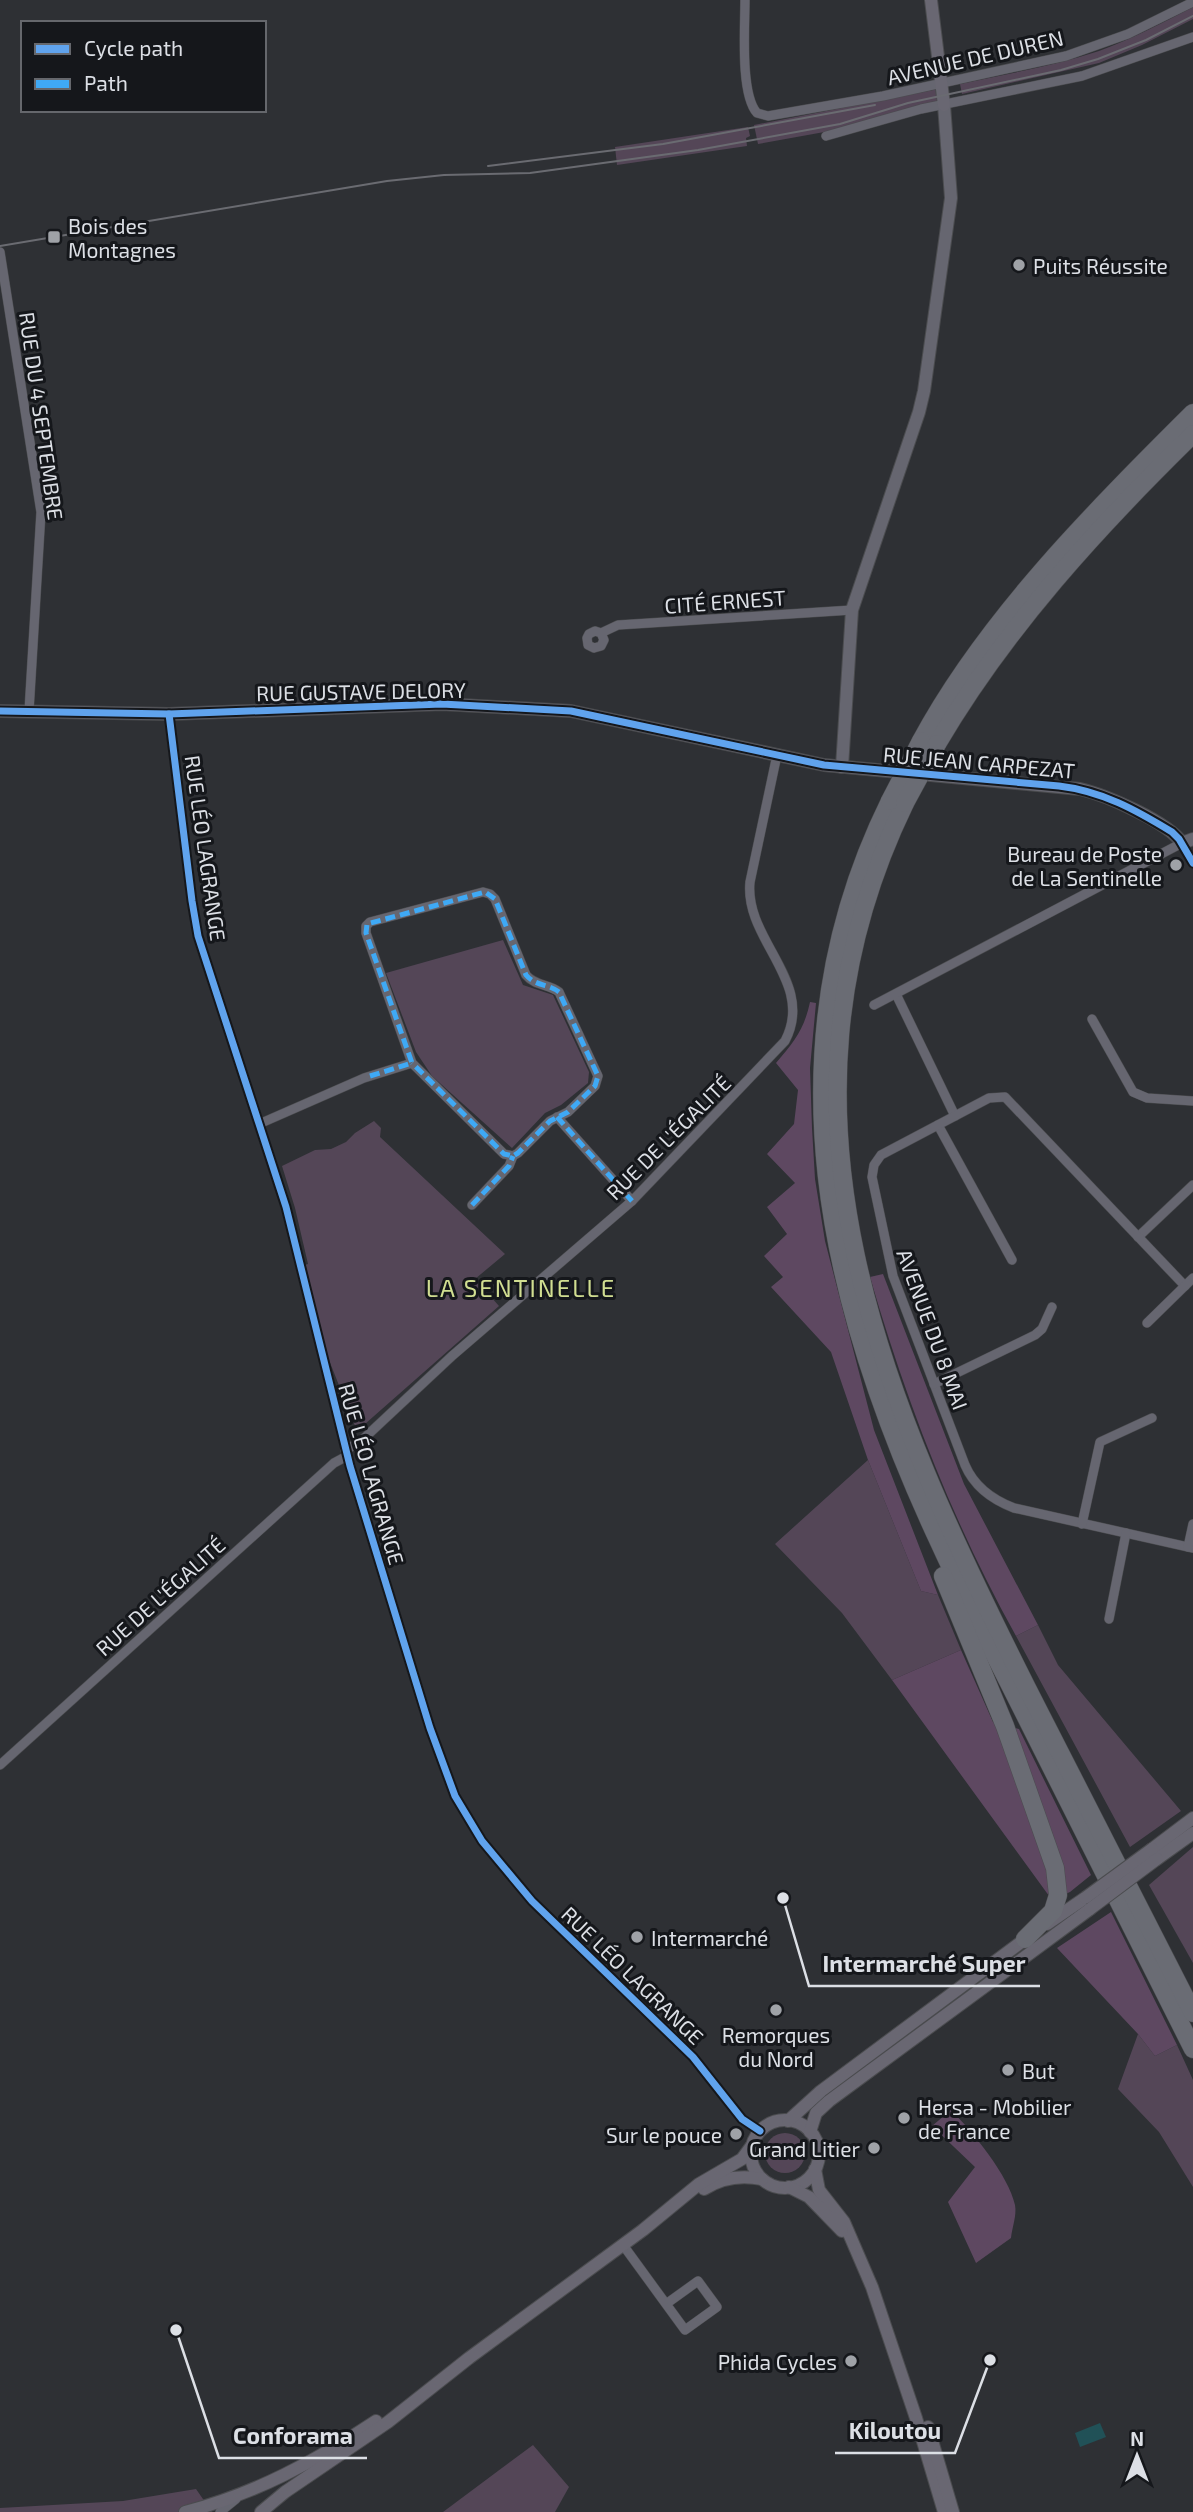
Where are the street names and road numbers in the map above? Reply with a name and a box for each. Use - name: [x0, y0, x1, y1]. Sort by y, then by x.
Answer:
- street label: AVENUE DE DUREN: [884, 25, 1066, 89]
- street label: RUE DU 4 SEPTEMBRE: [15, 310, 69, 522]
- street label: CITÉ ERNEST: [664, 584, 786, 618]
- street label: RUE GUSTAVE DELORY: [256, 677, 466, 705]
- street label: RUE JEAN CARPEZAT: [882, 741, 1076, 783]
- street label: RUE LÉO LAGRANGE: [181, 754, 231, 942]
- street label: RUE DE L'ÉGALITÉ: [601, 1070, 735, 1204]
- street label: AVENUE DU 8 MAI: [892, 1245, 974, 1413]
- street label: RUE LÉO LAGRANGE: [334, 1381, 410, 1567]
- street label: RUE DE L'ÉGALITÉ: [90, 1531, 230, 1661]
- street label: RUE LÉO LAGRANGE: [557, 1901, 709, 2049]

